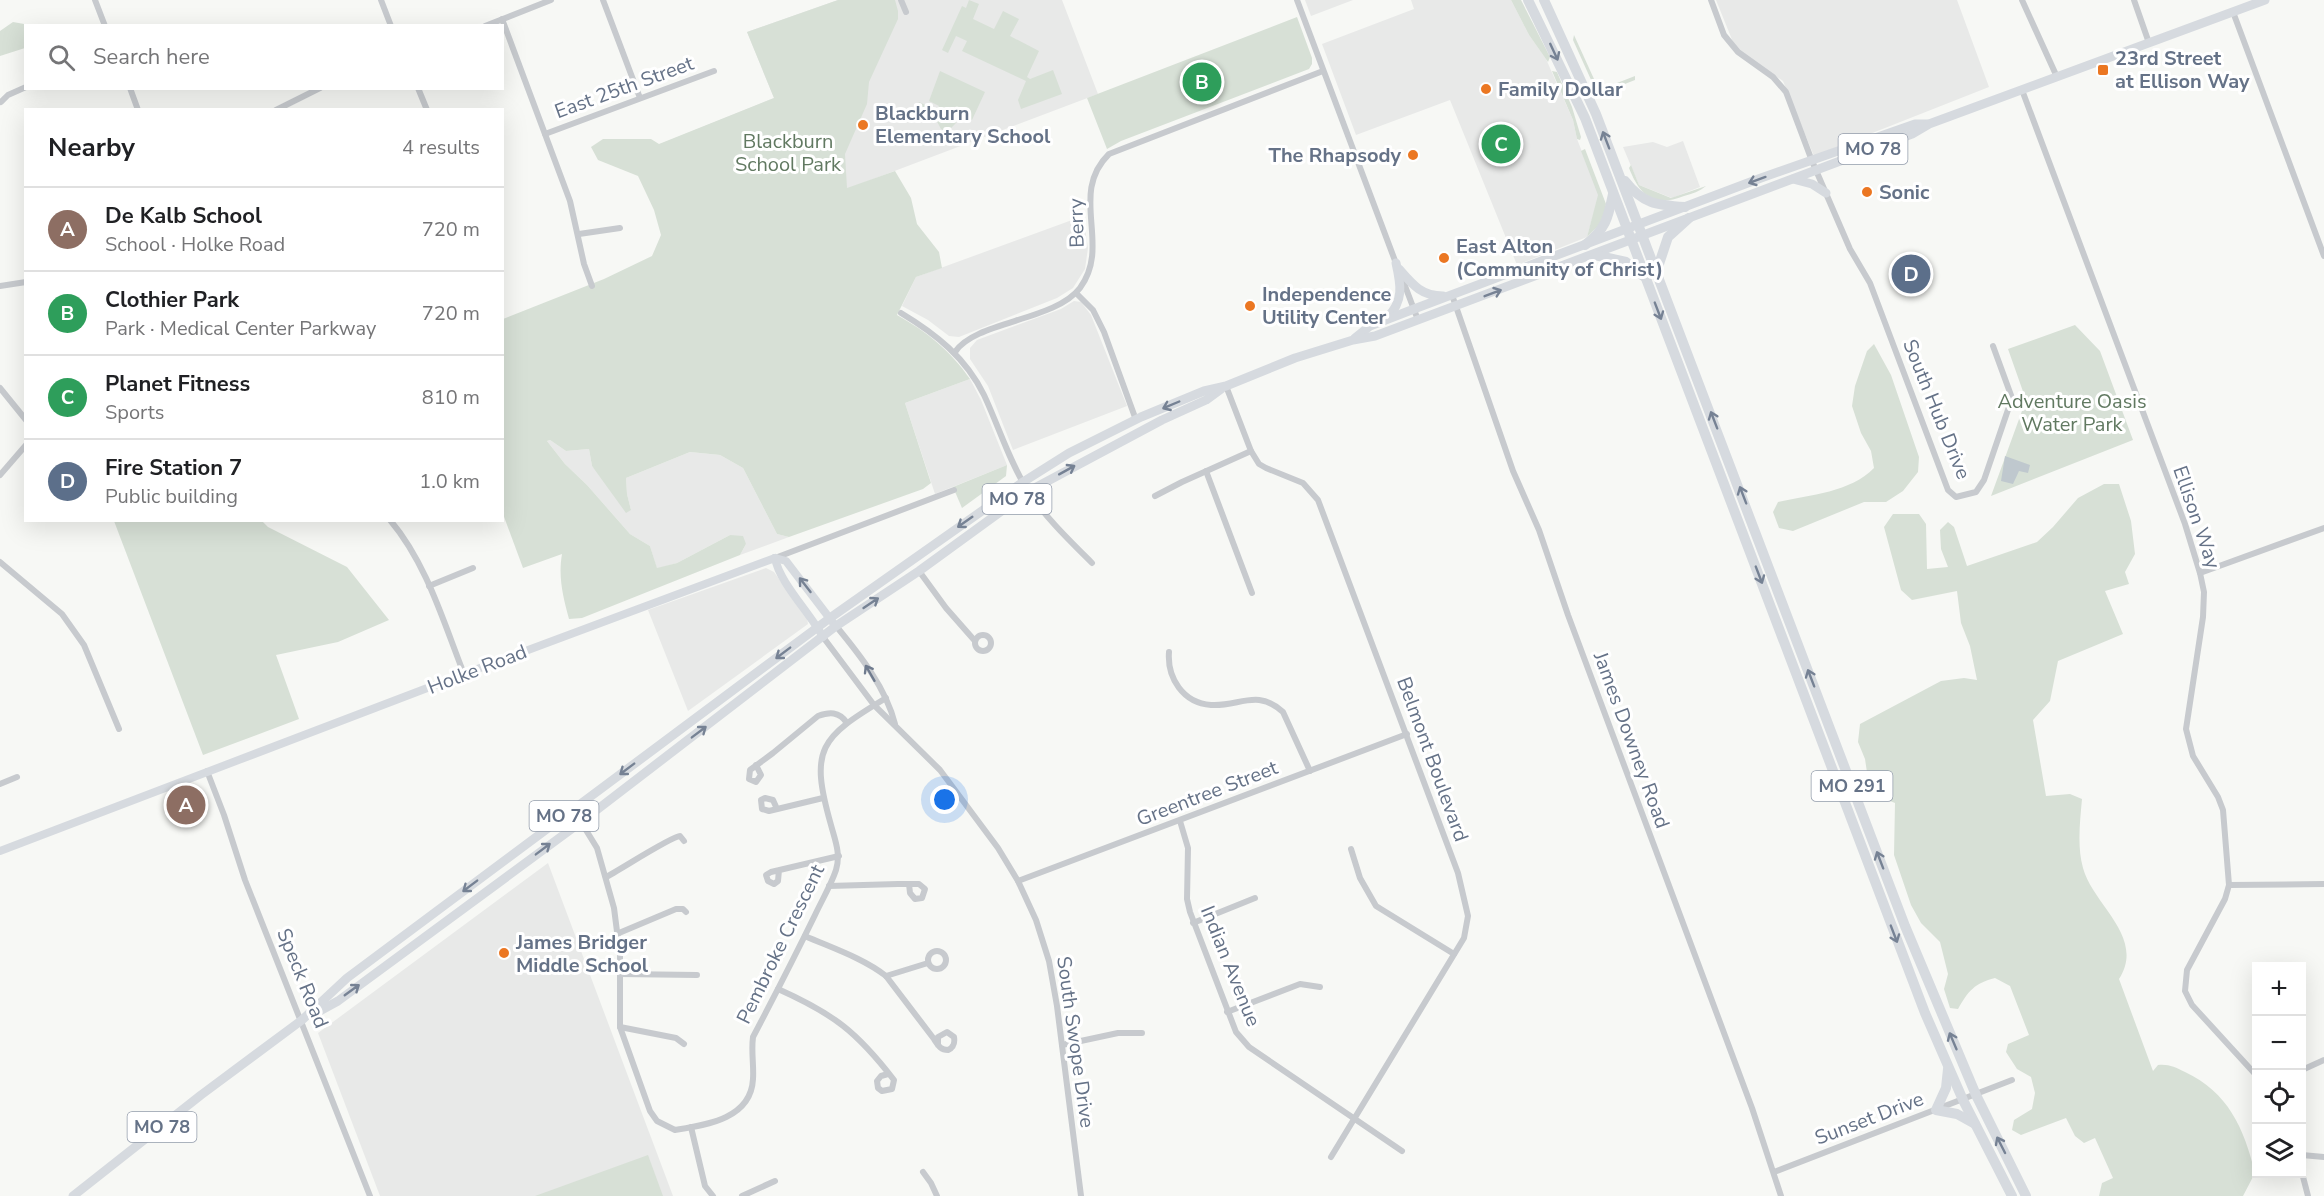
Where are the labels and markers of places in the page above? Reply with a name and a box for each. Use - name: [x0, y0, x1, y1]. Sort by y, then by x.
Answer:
- place label: 23rd Street at Ellison Way: [2115, 45, 2250, 95]
- pin: B: [1182, 60, 1222, 104]
- marker: 23rd Street at Ellison Way: [2096, 63, 2110, 77]
- place label: Family Dollar: [1498, 76, 1623, 103]
- marker: Family Dollar: [1479, 82, 1493, 96]
- place label: Blackburn Elementary School: [875, 100, 1051, 150]
- marker: Blackburn Elementary School: [856, 118, 870, 132]
- pin: C: [1482, 122, 1520, 166]
- place label: The Rhapsody: [1268, 142, 1401, 169]
- marker: The Rhapsody: [1406, 148, 1420, 162]
- place label: Sonic: [1879, 179, 1930, 206]
- marker: Sonic: [1860, 185, 1874, 199]
- place label: East Alton (Community of Christ): [1456, 233, 1663, 283]
- marker: East Alton (Community of Christ): [1437, 251, 1451, 265]
- pin: D: [1892, 252, 1930, 296]
- place label: Independence Utility Center: [1262, 281, 1391, 331]
- marker: Independence Utility Center: [1243, 299, 1257, 313]
- pin: A: [166, 782, 206, 828]
- place label: James Bridger Middle School: [515, 929, 649, 979]
- marker: James Bridger Middle School: [497, 946, 511, 960]

